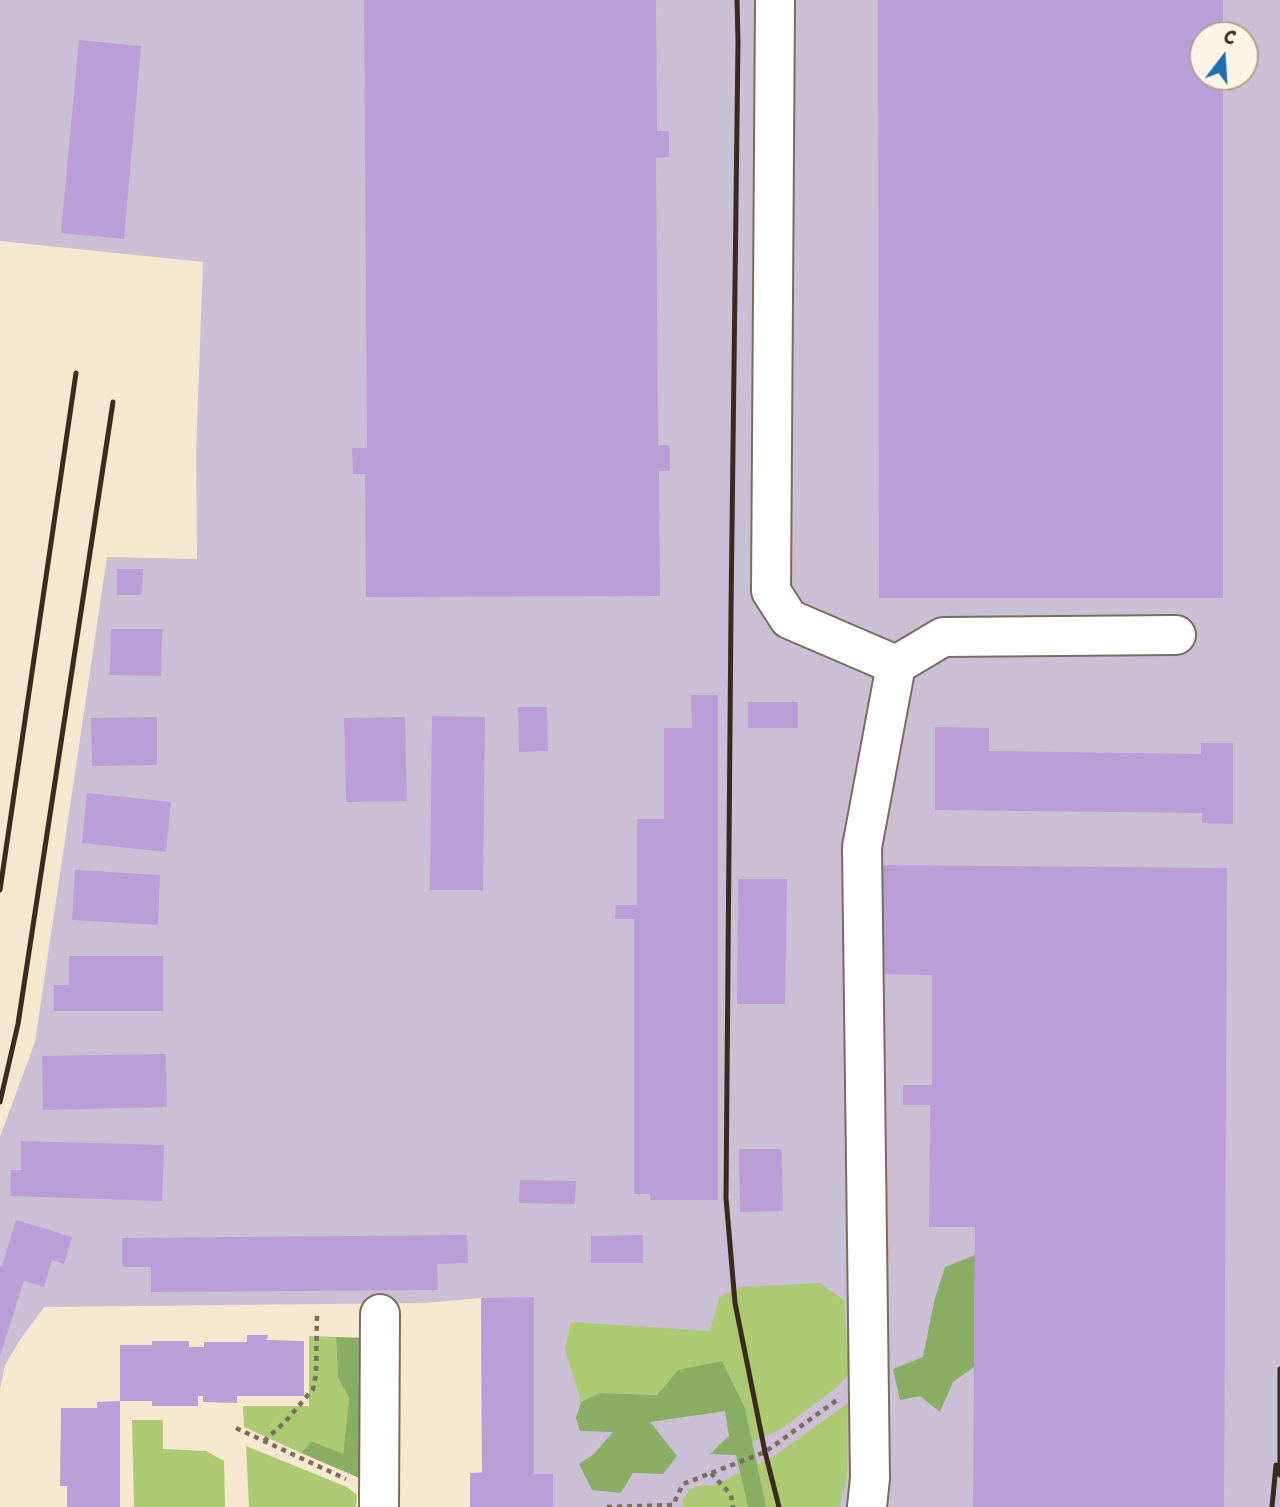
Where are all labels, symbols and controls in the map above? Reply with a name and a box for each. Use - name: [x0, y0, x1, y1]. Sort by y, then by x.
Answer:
- north arrow: [1189, 21, 1259, 91]
- text: С: [1220, 24, 1239, 51]

